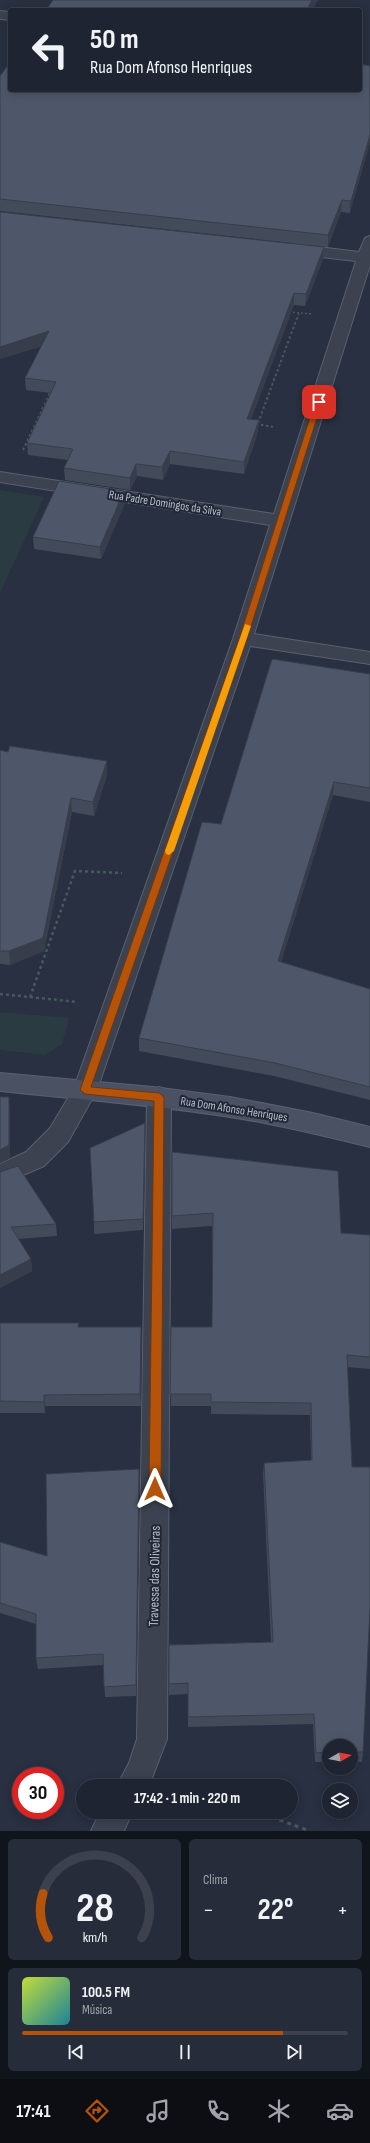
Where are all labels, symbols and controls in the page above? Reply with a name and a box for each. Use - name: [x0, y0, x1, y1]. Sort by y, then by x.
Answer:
- text: 50 m: [90, 23, 139, 56]
- icon: left: [24, 24, 76, 76]
- text: Rua Dom Afonso Henriques: [90, 57, 252, 78]
- pin: [302, 385, 336, 419]
- icon: arrive: [308, 391, 330, 413]
- street label: Rua Padre Domingos da Silva: [108, 487, 223, 520]
- street label: Rua Dom Afonso Henriques: [179, 1094, 289, 1125]
- position arrow: [134, 1468, 176, 1510]
- street label: Travessa das Oliveiras: [145, 1525, 164, 1627]
- north arrow: [322, 1739, 358, 1775]
- map controls: [322, 1739, 358, 1819]
- speed limit sign: 30: [12, 1767, 64, 1819]
- button: layers: [322, 1783, 358, 1819]
- text: 17:42 · 1 min · 220 m: [134, 1789, 240, 1808]
- text: Clima: [203, 1872, 228, 1888]
- text: 28: [76, 1883, 113, 1932]
- text: 22°: [258, 1892, 293, 1928]
- text: −: [203, 1897, 214, 1924]
- text: +: [337, 1897, 348, 1924]
- text: km/h: [82, 1928, 107, 1945]
- text: 100.5 FM: [82, 1983, 130, 2002]
- text: Música: [82, 2002, 112, 2018]
- icon: previous: [65, 2041, 87, 2063]
- icon: pause: [174, 2041, 196, 2063]
- icon: next: [283, 2041, 305, 2063]
- icon: directions: [83, 2097, 111, 2125]
- icon: music: [144, 2097, 172, 2125]
- icon: phone: [204, 2097, 232, 2125]
- icon: climate: [265, 2097, 293, 2125]
- icon: car: [326, 2097, 354, 2125]
- text: 17:41: [16, 2101, 50, 2122]

